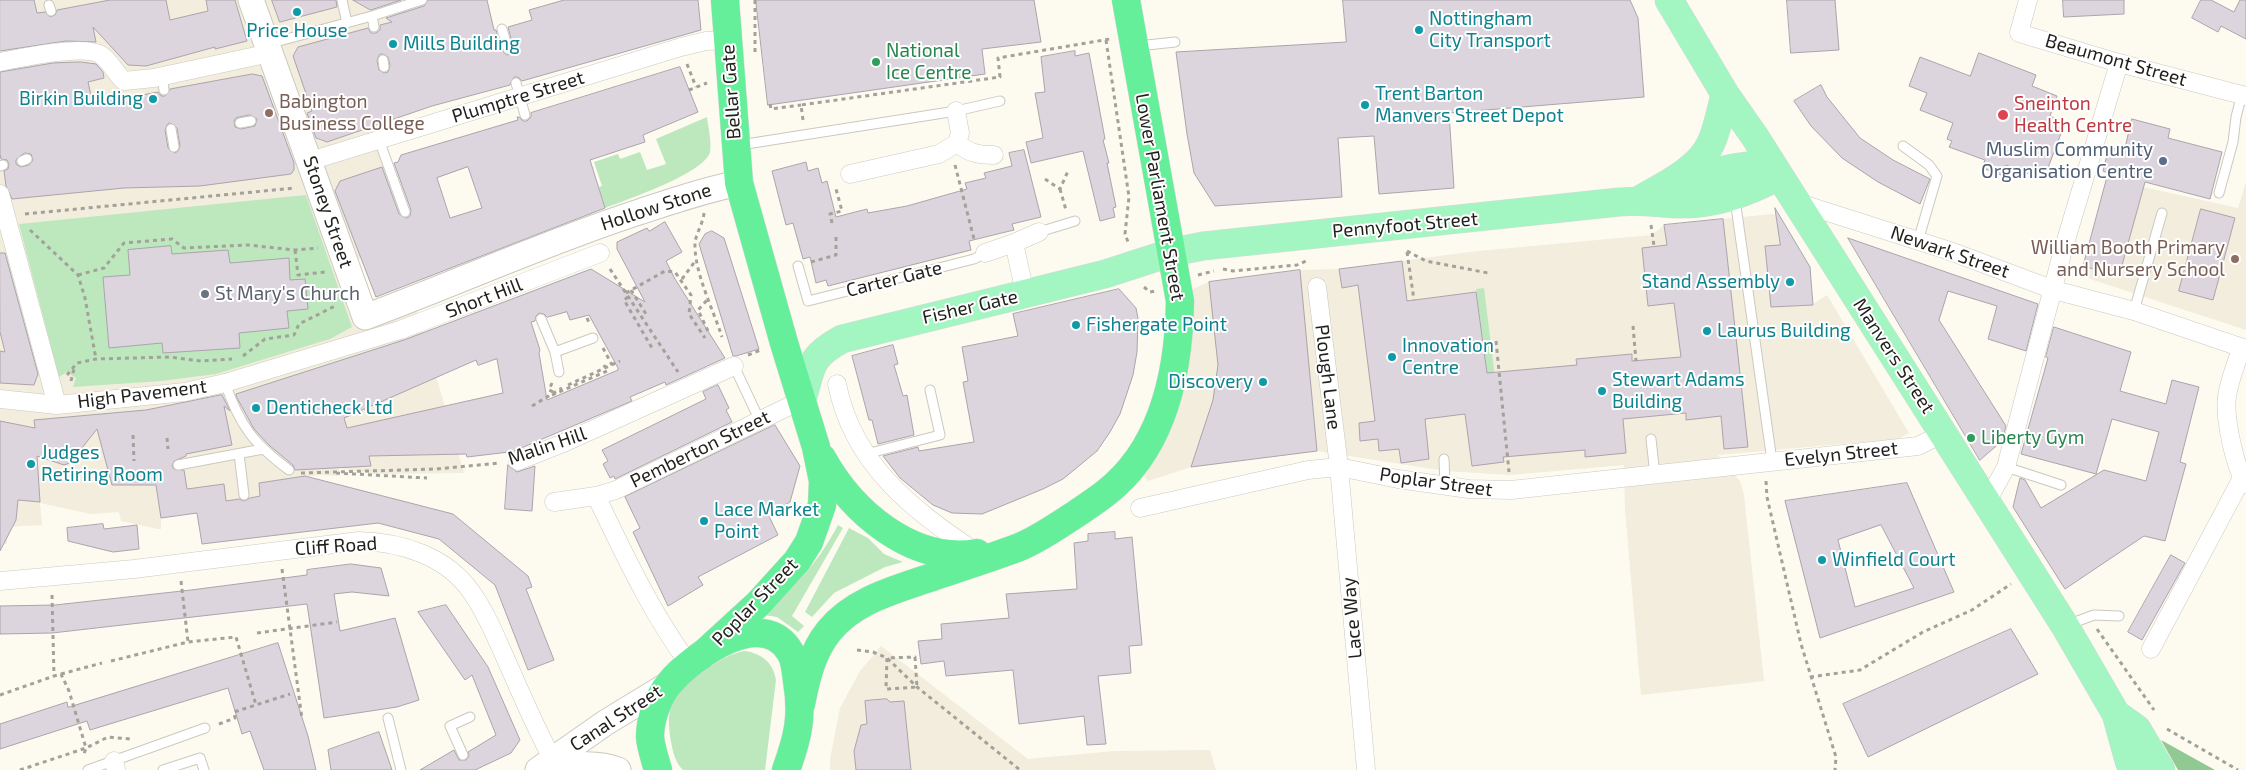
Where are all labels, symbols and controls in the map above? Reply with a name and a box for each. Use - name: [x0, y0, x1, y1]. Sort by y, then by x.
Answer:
- marker: Price House: [291, 6, 303, 18]
- place label: Nottingham City Transport: [1429, 8, 1551, 52]
- place label: Price House: [246, 20, 348, 42]
- marker: Nottingham City Transport: [1413, 24, 1425, 36]
- street label: Beaumont Street: [2043, 29, 2189, 91]
- place label: Mills Building: [403, 33, 520, 55]
- marker: Mills Building: [387, 38, 399, 50]
- place label: National Ice Centre: [886, 40, 971, 84]
- street label: Bellar Gate: [716, 44, 746, 140]
- marker: National Ice Centre: [870, 56, 882, 68]
- street label: Plumptre Street: [449, 66, 587, 128]
- place label: Trent Barton Manvers Street Depot: [1375, 83, 1564, 127]
- place label: Birkin Building: [19, 88, 143, 110]
- place label: Babington Business College: [279, 91, 425, 135]
- street label: Lower Parliament Street: [1131, 91, 1189, 303]
- marker: Birkin Building: [147, 93, 159, 105]
- place label: Sneinton Health Centre: [2014, 93, 2132, 137]
- marker: Trent Barton Manvers Street Depot: [1359, 99, 1371, 111]
- marker: Babington Business College: [263, 107, 275, 119]
- marker: Sneinton Health Centre: [1996, 108, 2010, 122]
- place label: Muslim Community Organisation Centre: [1981, 139, 2153, 183]
- street label: Stoney Street: [298, 153, 358, 271]
- marker: Muslim Community Organisation Centre: [2157, 155, 2169, 167]
- street label: Hollow Stone: [598, 178, 714, 236]
- street label: Pennyfoot Street: [1331, 207, 1479, 243]
- street label: Newark Street: [1888, 221, 2012, 283]
- place label: William Booth Primary and Nursery School: [2031, 237, 2225, 281]
- marker: William Booth Primary and Nursery School: [2229, 253, 2241, 265]
- street label: Carter Gate: [844, 256, 944, 302]
- place label: Stand Assembly: [1642, 271, 1780, 293]
- street label: Short Hill: [442, 273, 526, 323]
- marker: Stand Assembly: [1784, 276, 1796, 288]
- place label: St Mary's Church: [215, 283, 360, 305]
- street label: Fisher Gate: [920, 285, 1020, 329]
- marker: St Mary's Church: [199, 288, 211, 300]
- street label: Manvers Street: [1848, 294, 1940, 418]
- place label: Fishergate Point: [1086, 314, 1227, 336]
- marker: Fishergate Point: [1070, 319, 1082, 331]
- place label: Laurus Building: [1717, 320, 1851, 342]
- street label: Plough Lane: [1310, 323, 1346, 431]
- marker: Laurus Building: [1701, 325, 1713, 337]
- place label: Innovation Centre: [1402, 335, 1494, 379]
- marker: Innovation Centre: [1386, 351, 1398, 363]
- place label: Stewart Adams Building: [1612, 369, 1745, 413]
- place label: Discovery: [1168, 371, 1253, 393]
- street label: High Pavement: [76, 375, 208, 413]
- marker: Discovery: [1257, 376, 1269, 388]
- marker: Stewart Adams Building: [1596, 385, 1608, 397]
- place label: Denticheck Ltd: [266, 397, 393, 419]
- marker: Denticheck Ltd: [250, 402, 262, 414]
- street label: Pemberton Street: [626, 405, 774, 493]
- street label: Malin Hill: [505, 422, 589, 470]
- place label: Liberty Gym: [1981, 427, 2084, 449]
- marker: Liberty Gym: [1965, 432, 1977, 444]
- street label: Evelyn Street: [1783, 437, 1899, 471]
- place label: Judges Retiring Room: [41, 442, 163, 486]
- marker: Judges Retiring Room: [25, 458, 37, 470]
- street label: Poplar Street: [1378, 463, 1494, 501]
- place label: Lace Market Point: [714, 499, 819, 543]
- marker: Lace Market Point: [698, 515, 710, 527]
- street label: Cliff Road: [294, 532, 378, 560]
- place label: Winfield Court: [1832, 549, 1956, 571]
- street label: Poplar Street: [707, 553, 803, 651]
- marker: Winfield Court: [1816, 554, 1828, 566]
- street label: Lace Way: [1337, 576, 1367, 660]
- street label: Canal Street: [566, 680, 666, 756]

